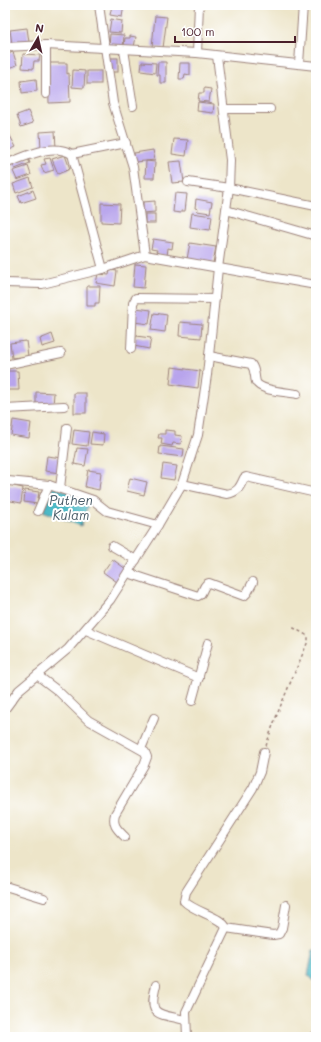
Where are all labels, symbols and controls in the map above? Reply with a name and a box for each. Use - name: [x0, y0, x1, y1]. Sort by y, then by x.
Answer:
- north arrow: [18, 18, 58, 58]
- scale bar: [175, 18, 295, 44]
- text: N: [34, 20, 45, 36]
- text: 100 m: [181, 23, 215, 39]
- water label: Puthen Kulam: [49, 491, 93, 523]

